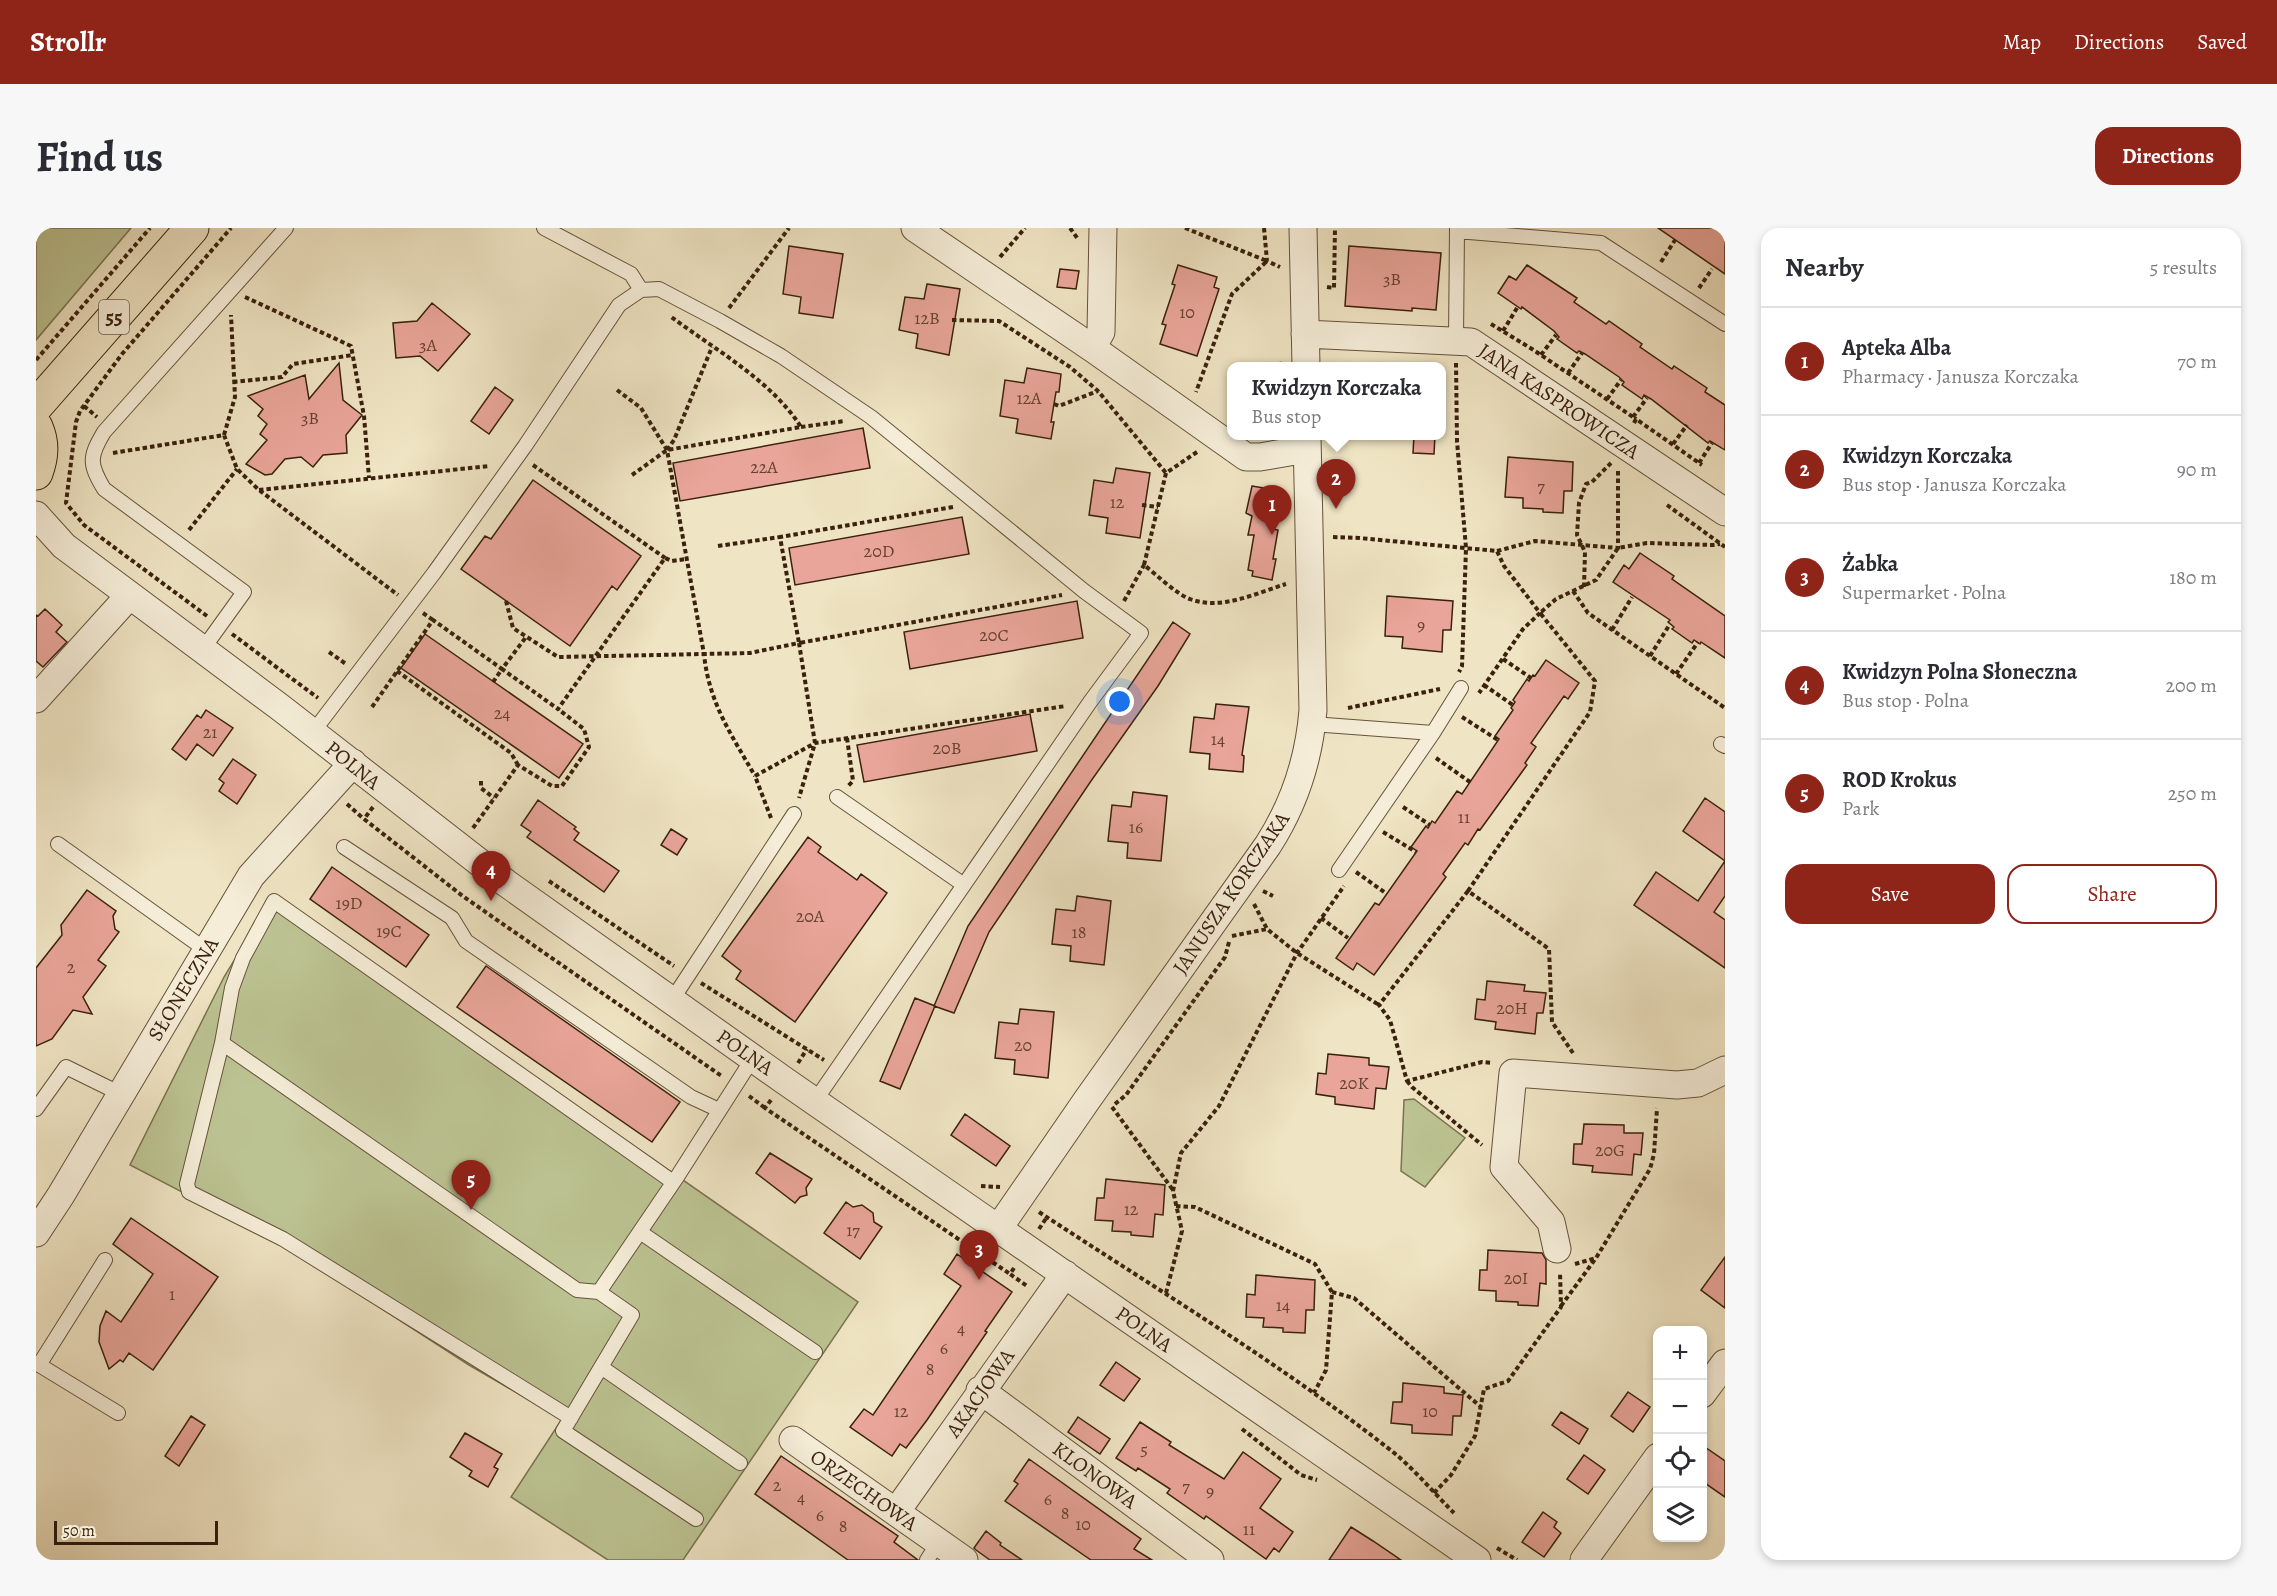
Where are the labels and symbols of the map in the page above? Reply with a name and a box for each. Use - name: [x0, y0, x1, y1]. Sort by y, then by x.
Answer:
- house number: 3B: [1383, 267, 1401, 291]
- road number: 55: [99, 300, 129, 334]
- house number: 10: [1179, 300, 1195, 324]
- house number: 12B: [914, 306, 940, 330]
- house number: 3A: [419, 333, 437, 357]
- street label: JANA KASPROWICZA: [1473, 337, 1646, 466]
- house number: 12A: [1016, 386, 1042, 410]
- house number: 3B: [301, 406, 319, 430]
- house number: 22A: [750, 455, 778, 479]
- pin: 2: [1316, 460, 1356, 509]
- house number: 7: [1537, 474, 1545, 498]
- pin: 1: [1252, 486, 1292, 535]
- house number: 12: [1110, 490, 1125, 514]
- house number: 20D: [864, 539, 894, 563]
- house number: 9: [1417, 613, 1425, 637]
- house number: 20C: [979, 623, 1009, 647]
- your location: [1105, 687, 1134, 716]
- house number: 24: [494, 701, 510, 725]
- house number: 21: [203, 720, 217, 744]
- house number: 14: [1211, 727, 1225, 751]
- street label: POLNA: [320, 734, 387, 796]
- house number: 20B: [933, 736, 961, 760]
- house number: 11: [1458, 805, 1470, 829]
- street label: JANUSZA KORCZAKA: [1166, 806, 1296, 980]
- house number: 16: [1129, 815, 1143, 839]
- pin: 4: [472, 852, 510, 901]
- house number: 19D: [336, 891, 363, 915]
- house number: 20A: [796, 904, 825, 928]
- house number: 19C: [376, 919, 402, 943]
- house number: 18: [1072, 920, 1086, 944]
- street label: SŁONECZNA: [141, 931, 225, 1046]
- house number: 2: [67, 955, 76, 979]
- house number: 20H: [1496, 996, 1528, 1020]
- street label: POLNA: [711, 1022, 780, 1082]
- house number: 20: [1014, 1033, 1032, 1057]
- house number: 20K: [1339, 1071, 1369, 1095]
- house number: 20G: [1595, 1138, 1625, 1162]
- pin: 5: [452, 1160, 490, 1210]
- house number: 12: [1124, 1197, 1139, 1221]
- house number: 17: [846, 1218, 860, 1242]
- pin: 3: [960, 1230, 998, 1280]
- house number: 20I: [1504, 1266, 1528, 1290]
- house number: 1: [169, 1282, 175, 1306]
- house number: 14: [1276, 1293, 1290, 1317]
- street label: POLNA: [1110, 1299, 1179, 1359]
- house number: 4: [957, 1316, 965, 1340]
- house number: 6: [940, 1336, 948, 1360]
- street label: AKACJOWA: [939, 1343, 1021, 1444]
- house number: 8: [926, 1357, 934, 1381]
- house number: 12: [894, 1399, 909, 1423]
- house number: 10: [1422, 1399, 1438, 1423]
- street label: KLONOWA: [1047, 1435, 1144, 1516]
- house number: 5: [1140, 1437, 1148, 1461]
- street label: ORZECHOWA: [805, 1443, 924, 1538]
- house number: 2: [773, 1473, 782, 1497]
- house number: 7: [1182, 1474, 1190, 1498]
- house number: 9: [1206, 1479, 1214, 1503]
- house number: 4: [797, 1485, 805, 1509]
- house number: 6: [1044, 1487, 1052, 1511]
- house number: 8: [1061, 1501, 1069, 1525]
- house number: 6: [816, 1503, 824, 1527]
- house number: 10: [1075, 1512, 1091, 1536]
- house number: 8: [839, 1514, 847, 1538]
- house number: 11: [1243, 1517, 1255, 1541]
- scale bar: [54, 1518, 218, 1546]

